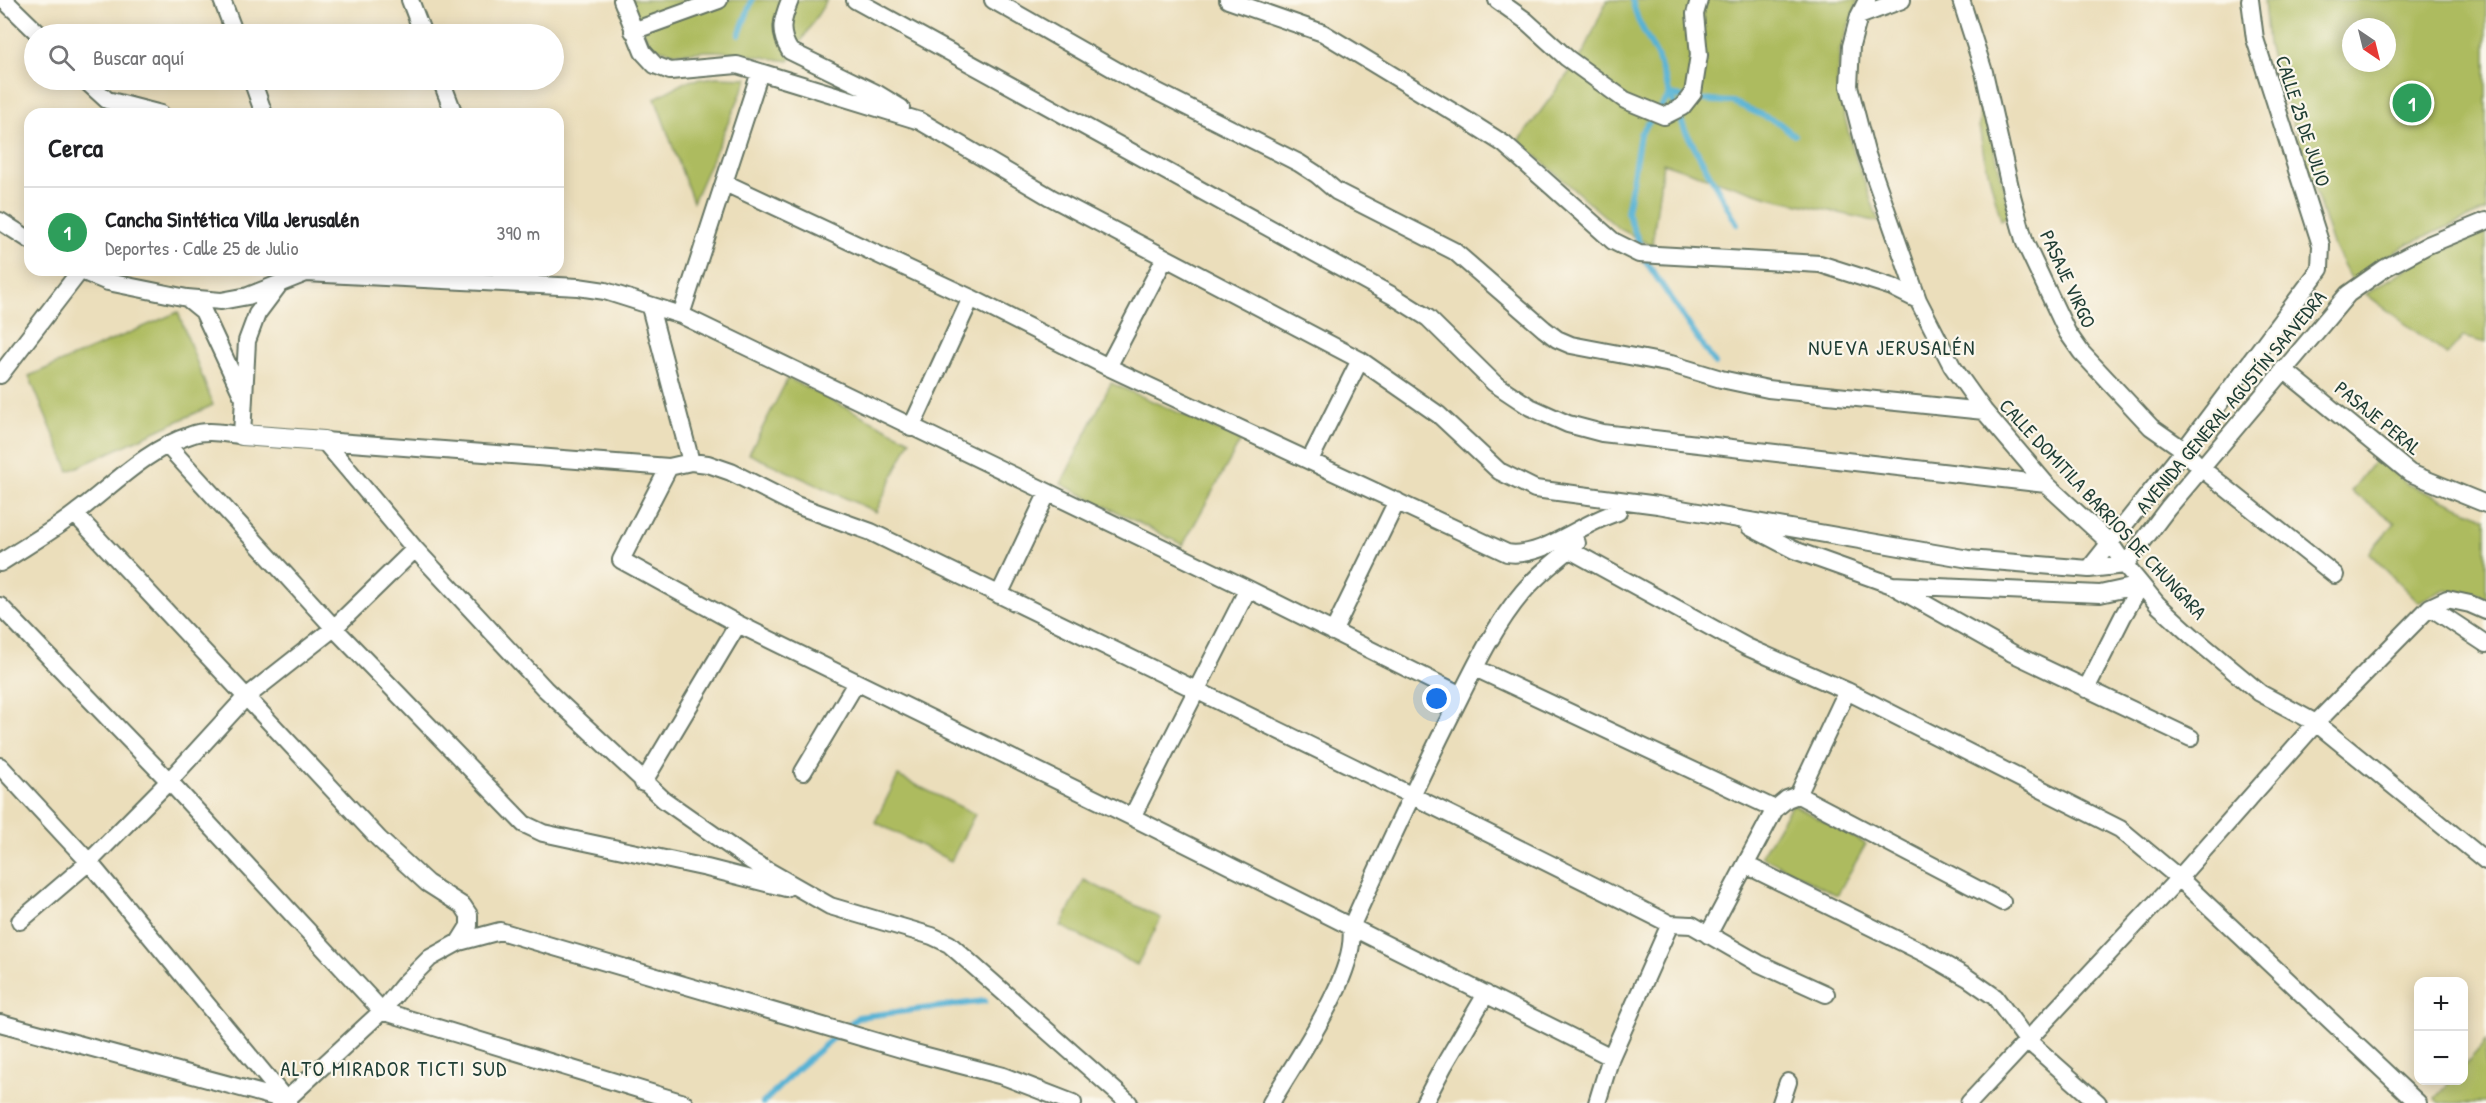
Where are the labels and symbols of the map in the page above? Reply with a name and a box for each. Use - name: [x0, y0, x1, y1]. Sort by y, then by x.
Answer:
- north arrow: [2342, 18, 2396, 72]
- street label: CALLE 25 DE JULIO: [2270, 52, 2337, 190]
- pin: 1: [2392, 80, 2432, 126]
- street label: PASAJE VIRGO: [2034, 226, 2103, 332]
- street label: AVENIDA GENERAL AGUSTÍN SAAVEDRA: [2129, 284, 2332, 519]
- district label: NUEVA JERUSALÉN: [1808, 333, 1976, 362]
- street label: PASAJE PERAL: [2329, 374, 2427, 461]
- street label: CALLE DOMITILA BARRIOS DE CHUNGARA: [1994, 392, 2213, 625]
- your location: [1422, 684, 1451, 713]
- district label: ALTO MIRADOR TICTI SUD: [280, 1054, 508, 1083]

